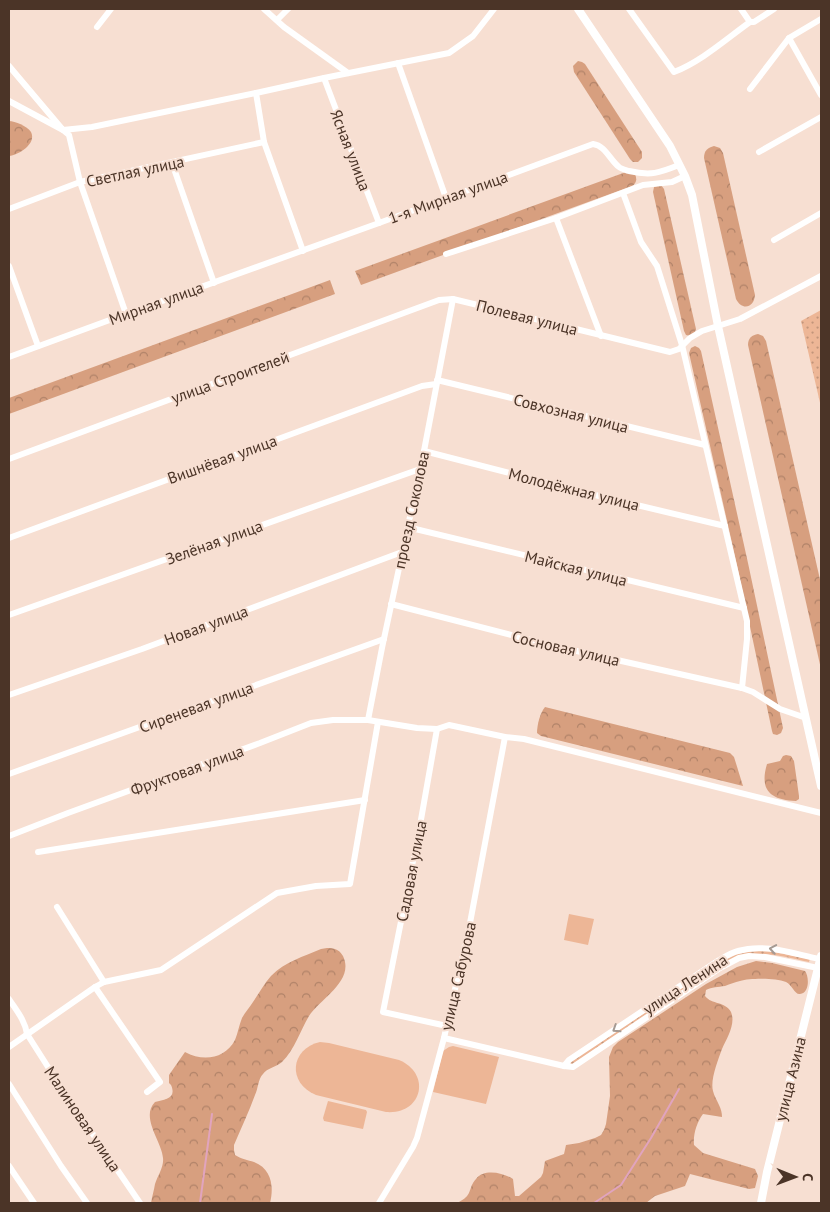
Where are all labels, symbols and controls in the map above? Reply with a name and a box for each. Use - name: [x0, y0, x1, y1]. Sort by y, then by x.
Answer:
- street label: Ясная улица: [326, 107, 376, 193]
- street label: Светлая улица: [84, 151, 186, 191]
- street label: 1-я Мирная улица: [386, 166, 510, 228]
- street label: Мирная улица: [106, 277, 206, 329]
- street label: Полевая улица: [474, 295, 580, 339]
- street label: улица Строителей: [168, 346, 292, 408]
- street label: Совхозная улица: [511, 389, 631, 437]
- street label: Вишнёвая улица: [164, 430, 280, 488]
- street label: проезд Соколова: [389, 449, 433, 571]
- street label: Молодёжная улица: [507, 463, 641, 515]
- street label: Зелёная улица: [163, 515, 265, 569]
- street label: Майская улица: [523, 546, 629, 590]
- street label: Новая улица: [161, 601, 251, 649]
- street label: Сосновая улица: [510, 626, 622, 670]
- street label: Сиреневая улица: [136, 677, 256, 737]
- street label: Фруктовая улица: [128, 740, 246, 800]
- street label: Садовая улица: [391, 819, 431, 923]
- street label: улица Сабурова: [436, 920, 480, 1032]
- one-way arrow: [768, 945, 777, 955]
- street label: улица Ленина: [639, 949, 731, 1019]
- one-way arrow: [612, 1022, 621, 1032]
- street label: улица Азина: [770, 1035, 810, 1123]
- street label: Малиновая улица: [40, 1062, 126, 1176]
- north arrow: [770, 1152, 820, 1202]
- text: С: [799, 1173, 817, 1181]

